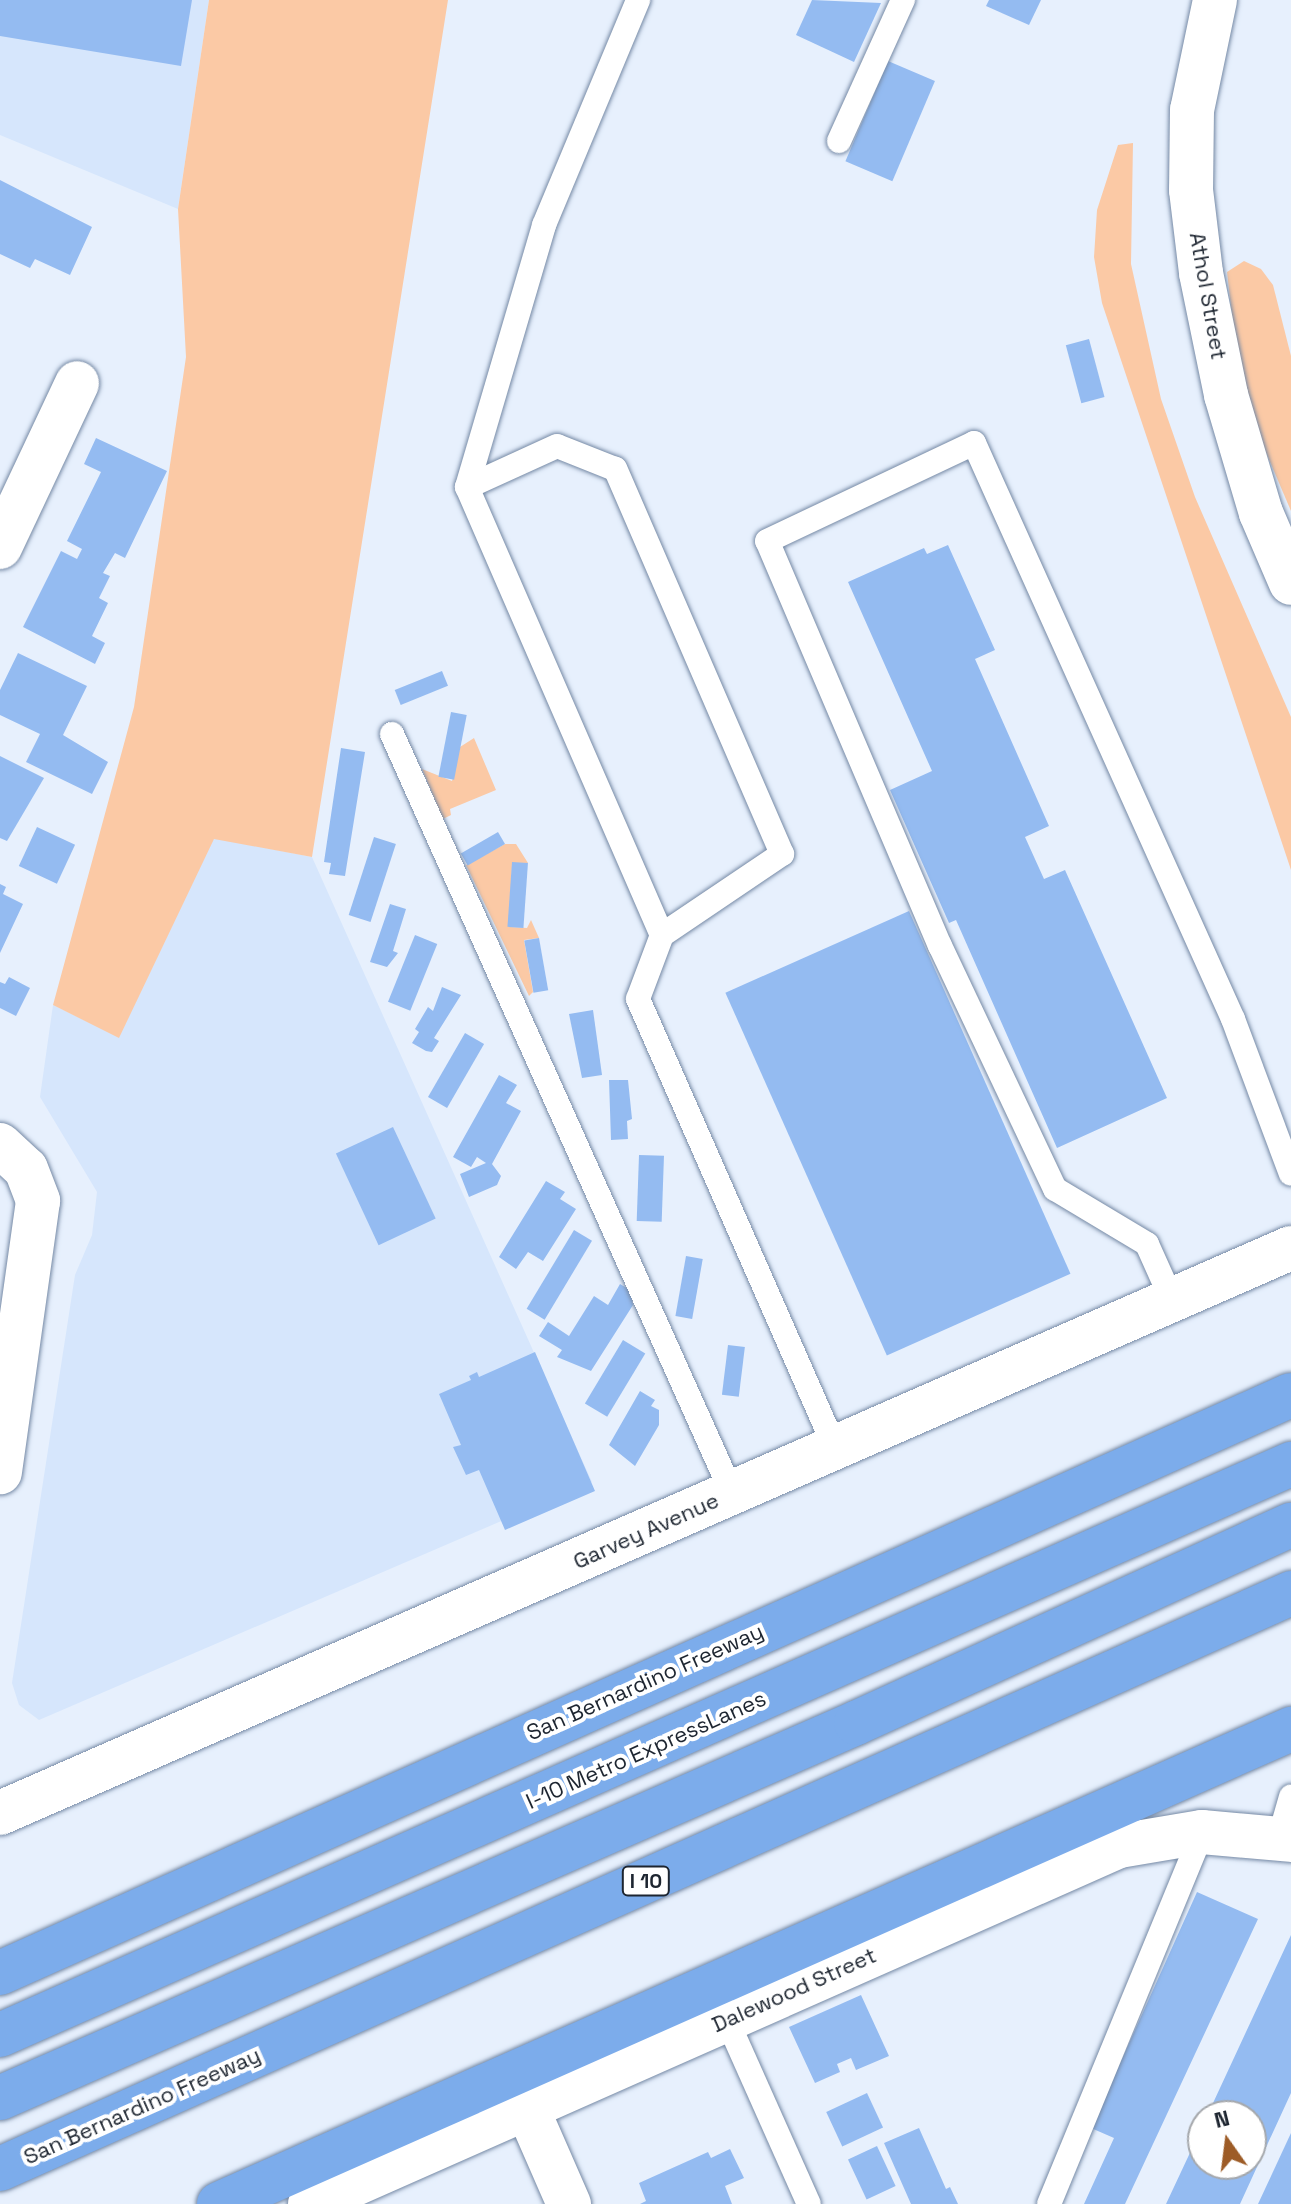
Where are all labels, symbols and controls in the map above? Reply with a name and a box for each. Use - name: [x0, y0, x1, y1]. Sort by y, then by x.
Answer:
- street label: Athol Street: [1184, 230, 1232, 362]
- street label: Garvey Avenue: [569, 1487, 723, 1575]
- street label: San Bernardino Freeway: [523, 1618, 767, 1746]
- street label: I-10 Metro ExpressLanes: [522, 1685, 770, 1815]
- road number: I 10: [620, 1865, 672, 1897]
- street label: Dalewood Street: [708, 1942, 880, 2038]
- street label: San Bernardino Freeway: [20, 2042, 264, 2170]
- north arrow: [1187, 2100, 1267, 2180]
- text: N: [1211, 2103, 1232, 2134]

